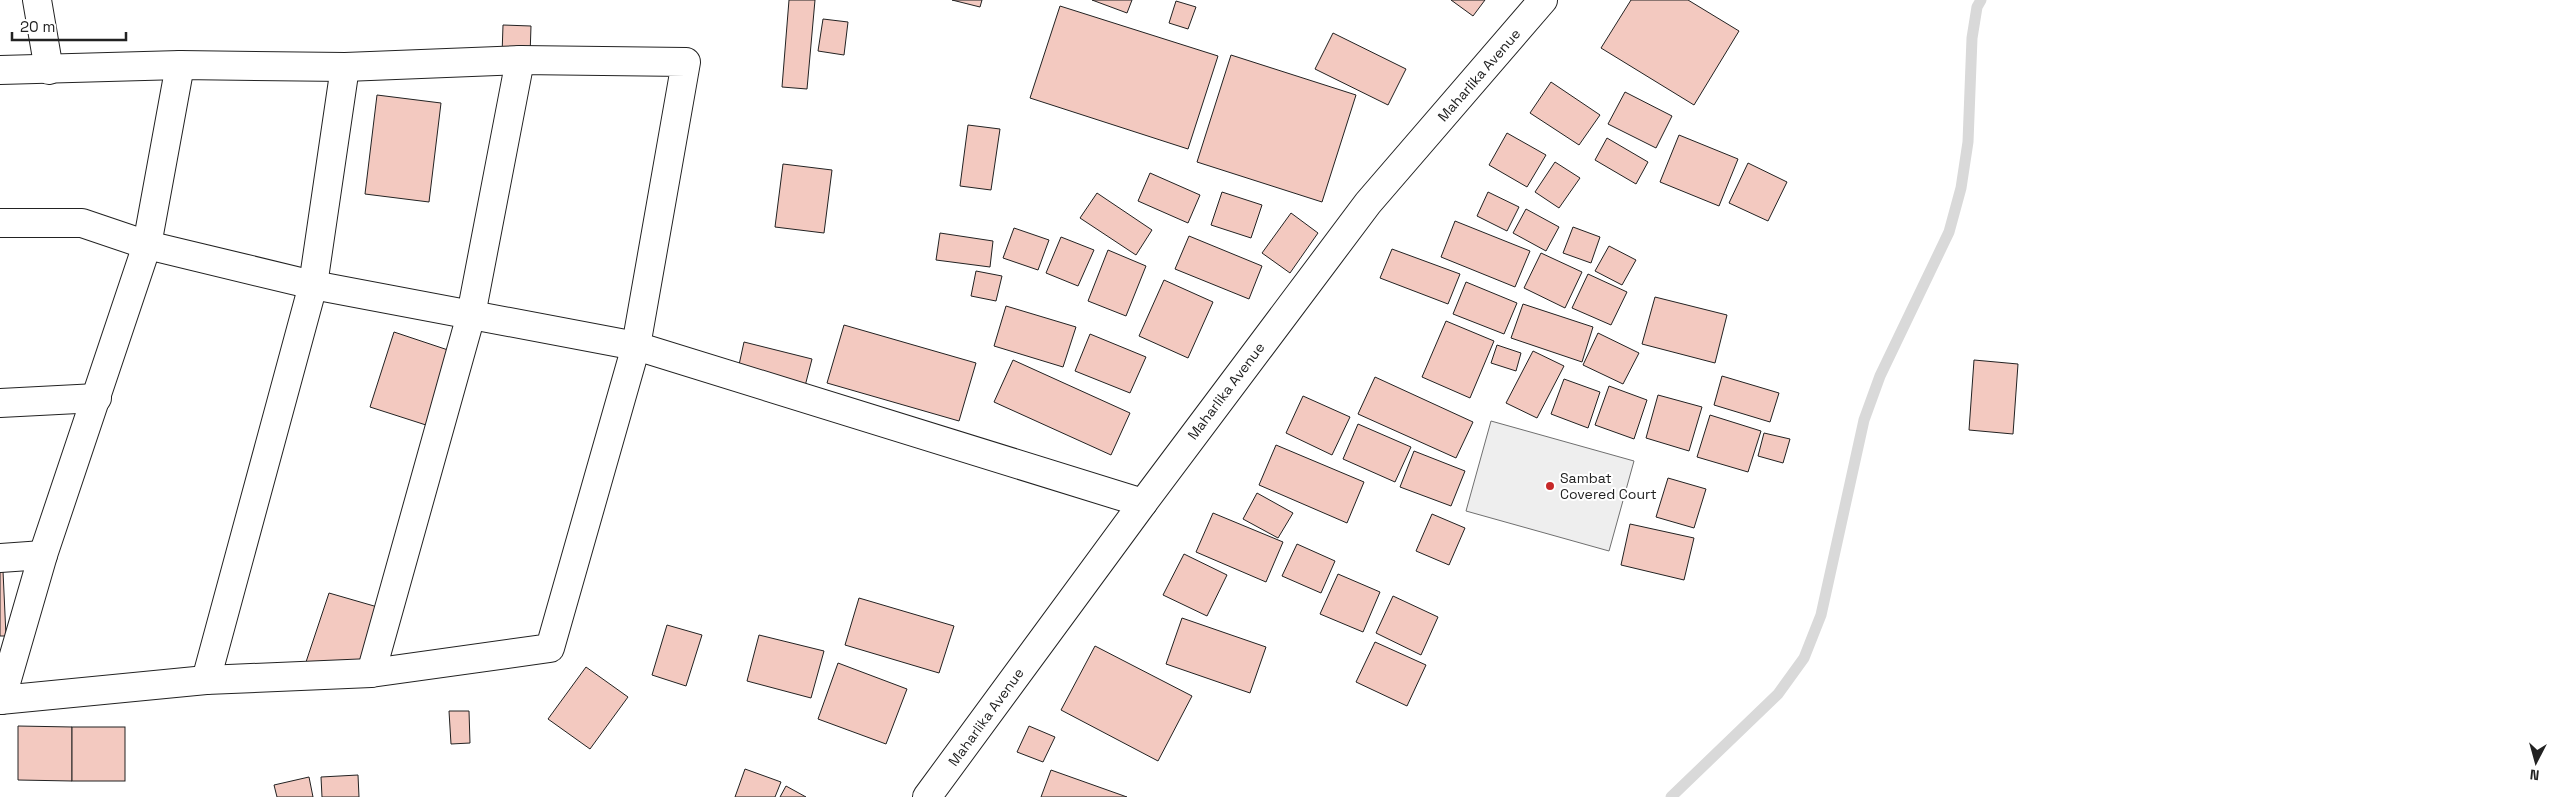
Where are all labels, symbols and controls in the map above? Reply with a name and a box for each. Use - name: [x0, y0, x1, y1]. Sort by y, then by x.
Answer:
- scale bar: [12, 10, 126, 42]
- text: 20 m: [20, 17, 55, 36]
- street label: Maharlika Avenue: [1434, 25, 1524, 125]
- street label: Maharlika Avenue: [1184, 339, 1268, 443]
- place label: Sambat Covered Court: [1560, 469, 1657, 503]
- marker: Sambat Covered Court: [1544, 480, 1556, 492]
- street label: Maharlika Avenue: [944, 664, 1028, 770]
- north arrow: [2511, 737, 2561, 787]
- text: N: [2529, 765, 2540, 784]

